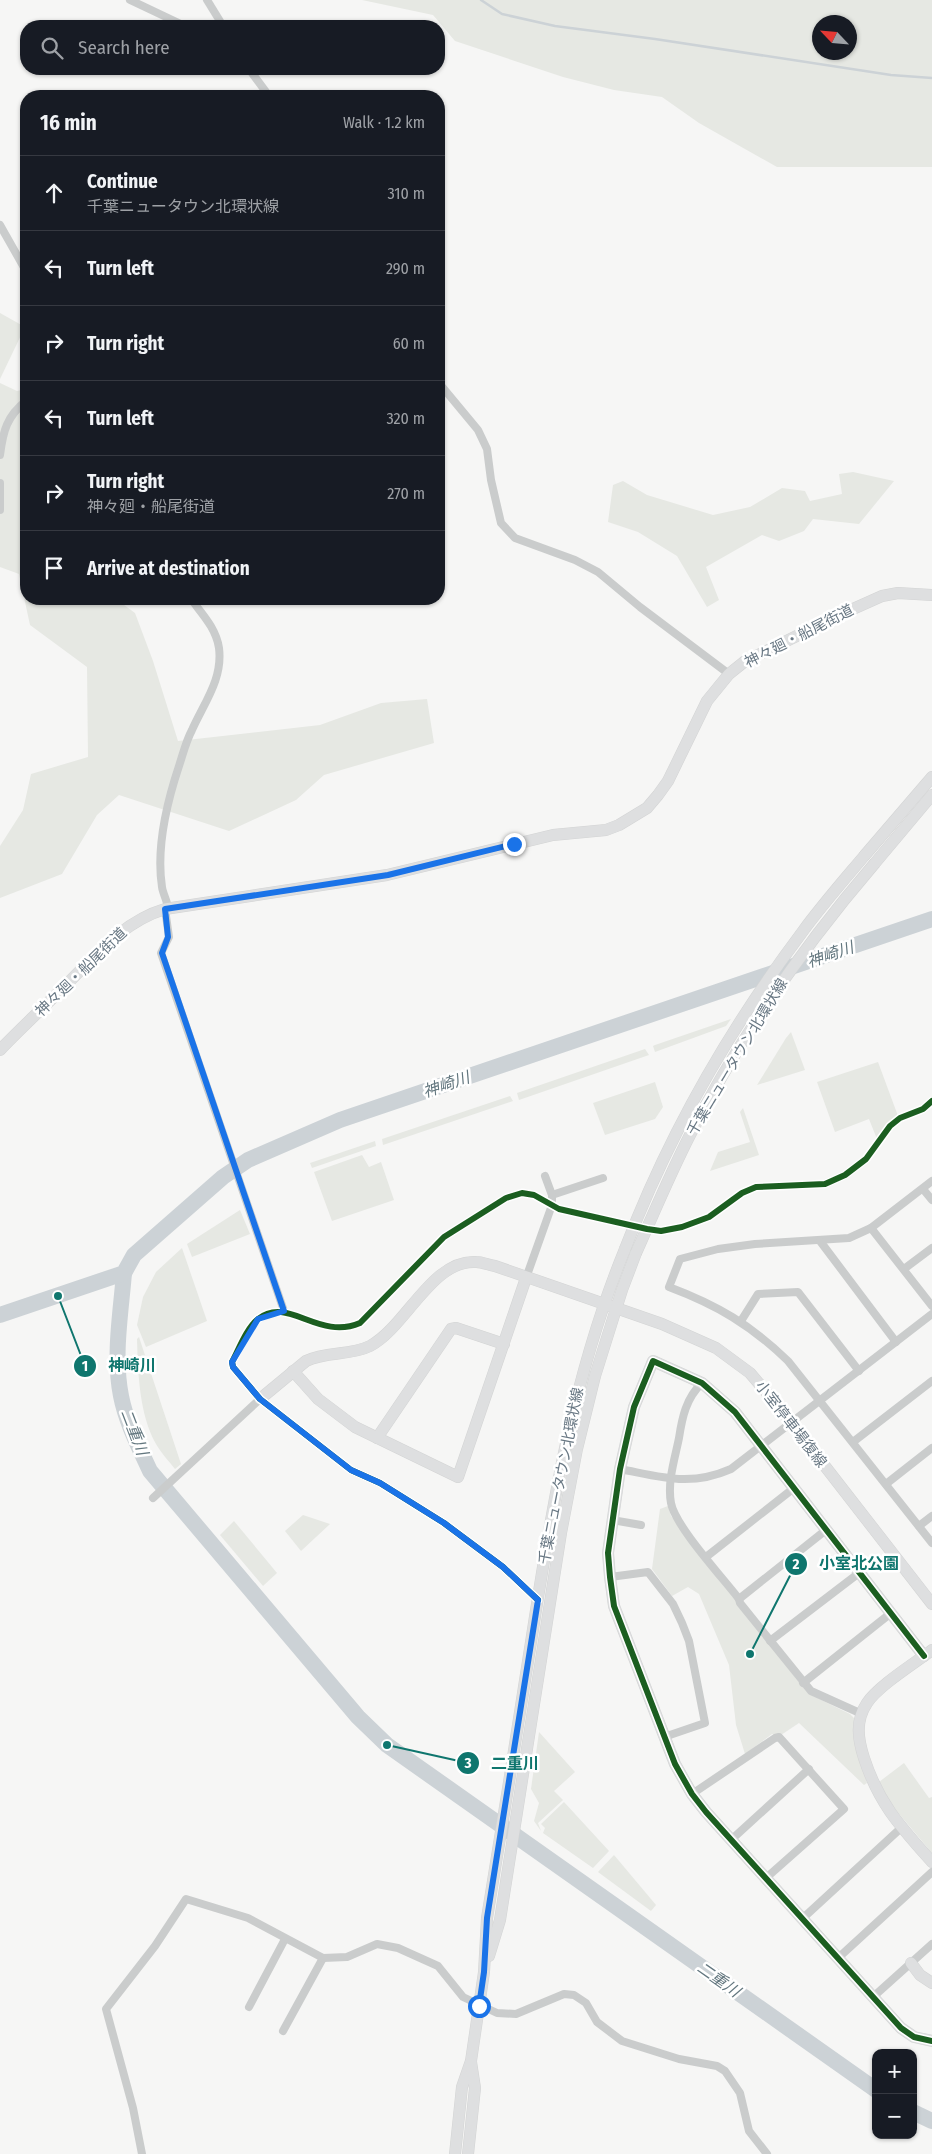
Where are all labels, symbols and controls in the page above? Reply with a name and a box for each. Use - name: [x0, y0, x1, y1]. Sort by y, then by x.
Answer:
- north arrow: [812, 15, 857, 60]
- search box: [20, 20, 445, 75]
- icon: search: [38, 34, 66, 62]
- text: Search here: [78, 36, 170, 59]
- text: 16 min: [40, 110, 97, 136]
- text: Walk · 1.2 km: [343, 113, 425, 132]
- text: Continue: [87, 170, 158, 193]
- icon: ahead: [40, 179, 68, 207]
- text: 310 m: [388, 184, 425, 203]
- text: 千葉ニュータウン北環状線: [87, 197, 279, 216]
- icon: left: [40, 254, 68, 282]
- text: Turn left: [87, 257, 154, 280]
- text: 290 m: [386, 259, 425, 278]
- icon: right: [40, 329, 68, 357]
- text: Turn right: [87, 332, 164, 355]
- text: 60 m: [393, 334, 425, 353]
- icon: left: [40, 404, 68, 432]
- text: Turn left: [87, 407, 154, 430]
- text: 320 m: [386, 409, 425, 428]
- text: Turn right: [87, 470, 164, 493]
- icon: right: [40, 479, 68, 507]
- text: 270 m: [387, 484, 425, 503]
- text: 神々廻・船尾街道: [87, 497, 215, 516]
- icon: arrive: [40, 554, 68, 582]
- text: Arrive at destination: [87, 557, 250, 580]
- street label: 神々廻・船尾街道: [741, 601, 857, 671]
- route end: [503, 833, 526, 856]
- street label: 神々廻・船尾街道: [32, 924, 130, 1020]
- water label: 神崎川: [804, 937, 858, 971]
- street label: 千葉ニュータウン北環状線: [683, 975, 791, 1139]
- water label: 神崎川: [420, 1067, 474, 1101]
- callout: 神崎川: [73, 1350, 166, 1381]
- text: 神崎川: [108, 1356, 156, 1375]
- text: 1: [82, 1357, 88, 1375]
- street label: 小室停車場復線: [752, 1377, 830, 1471]
- street label: 千葉ニュータウン北環状線: [535, 1386, 587, 1566]
- water label: 二重川: [117, 1406, 153, 1460]
- callout: 小室北公園: [784, 1548, 909, 1579]
- text: 小室北公園: [819, 1554, 899, 1573]
- text: 2: [792, 1555, 800, 1573]
- callout: 二重川: [456, 1748, 549, 1779]
- text: 3: [463, 1754, 472, 1772]
- text: 二重川: [491, 1754, 539, 1773]
- water label: 二重川: [694, 1958, 745, 2002]
- route start: [468, 1995, 491, 2018]
- map controls: [872, 2049, 917, 2139]
- button: +: [872, 2049, 917, 2094]
- button: −: [872, 2094, 917, 2139]

